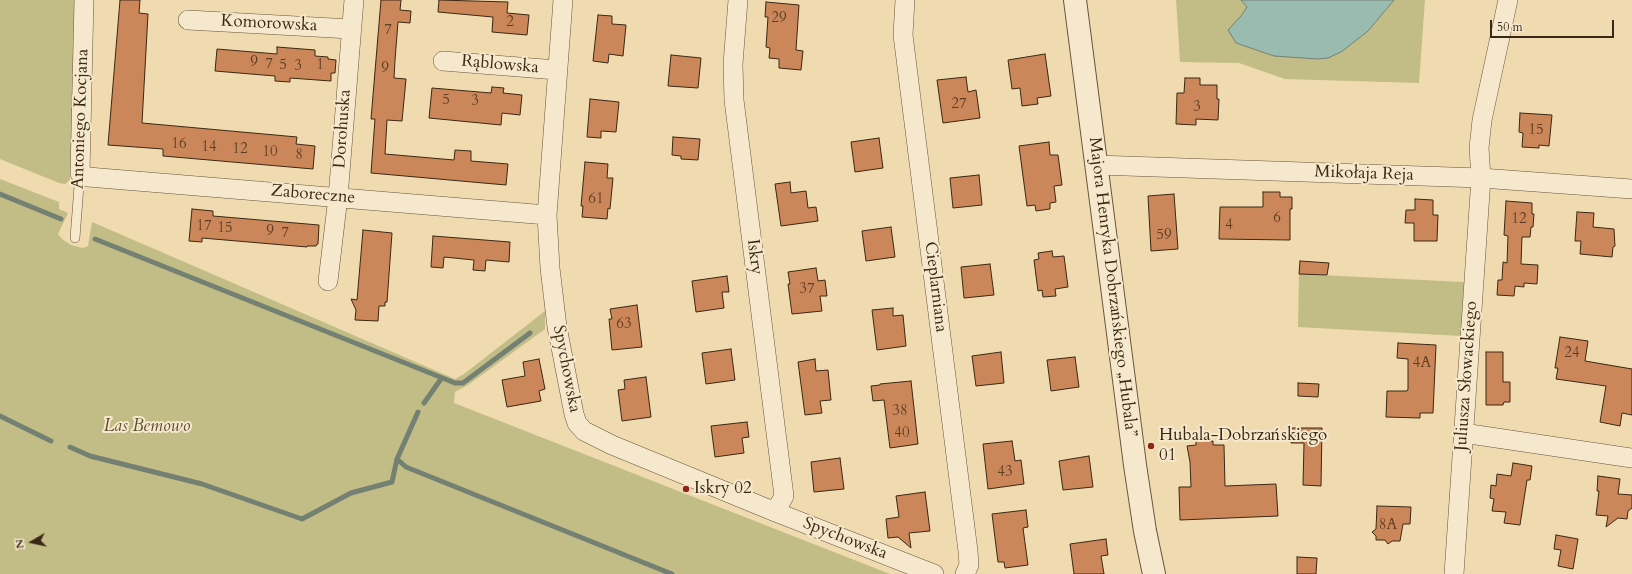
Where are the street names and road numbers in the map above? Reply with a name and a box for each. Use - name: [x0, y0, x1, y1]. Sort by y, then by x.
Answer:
- street label: Komorowska: [220, 11, 318, 37]
- street label: Antoniego Kocjana: [68, 48, 94, 190]
- street label: Rąblowska: [461, 51, 539, 79]
- street label: Dorohuska: [330, 89, 356, 169]
- street label: Majora Henryka Dobrzańskiego „Hubala”: [1083, 136, 1141, 438]
- street label: Mikołaja Reja: [1314, 162, 1414, 186]
- street label: Zaboreczne: [270, 181, 356, 209]
- street label: Iskry: [742, 238, 766, 276]
- street label: Cieplarniana: [919, 240, 951, 334]
- street label: Juliusza Słowackiego: [1452, 300, 1482, 452]
- street label: Spychowska: [548, 324, 584, 414]
- street label: Spychowska: [800, 514, 890, 564]

